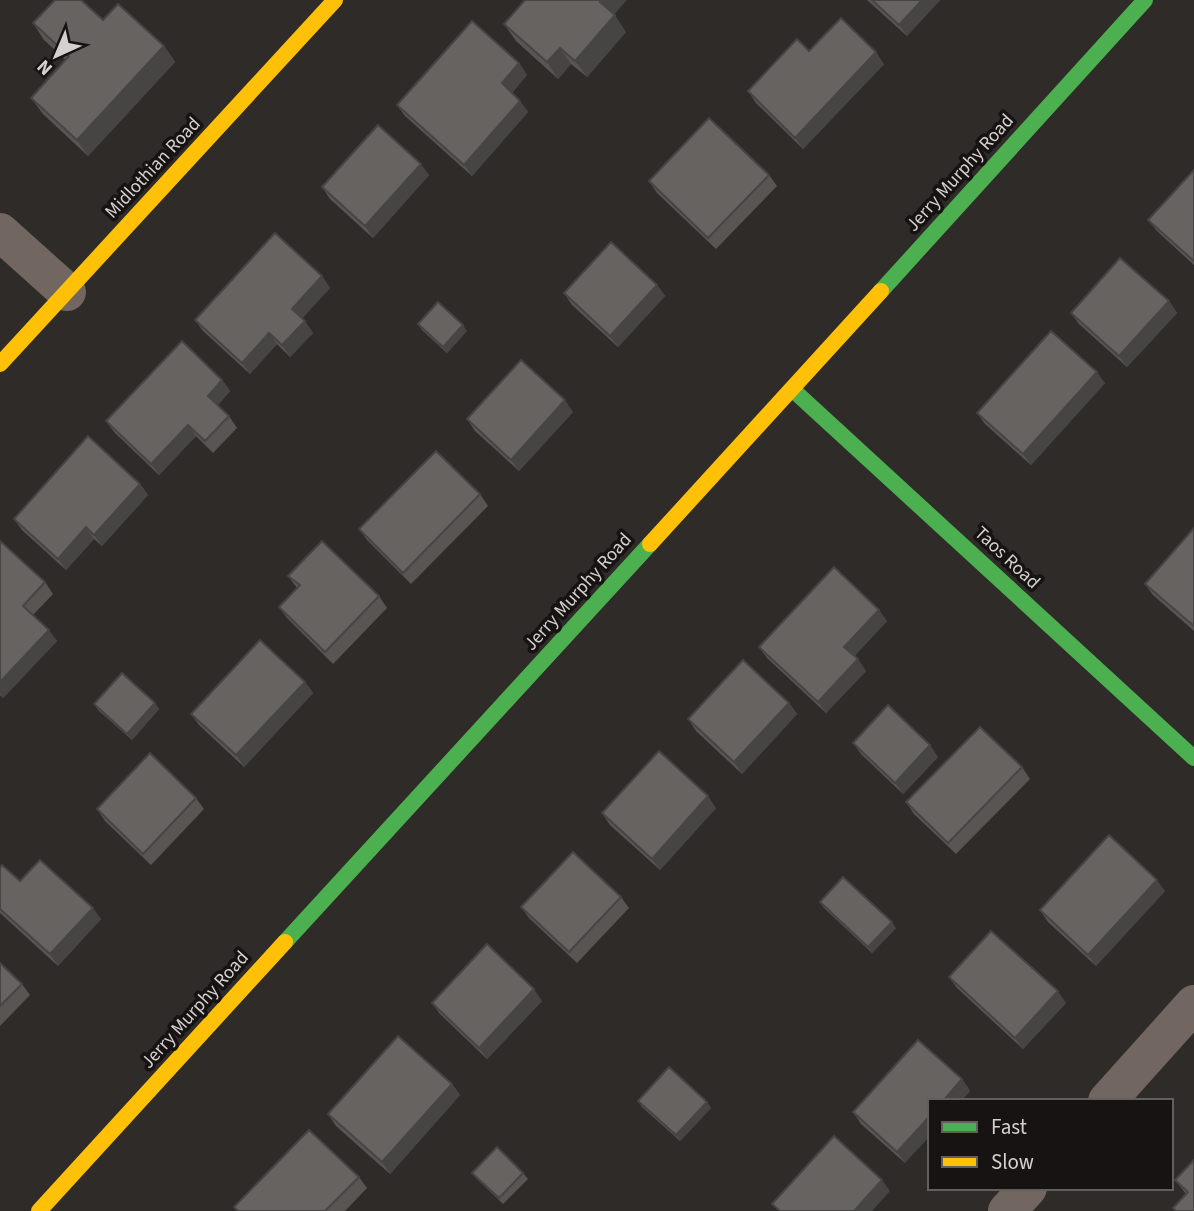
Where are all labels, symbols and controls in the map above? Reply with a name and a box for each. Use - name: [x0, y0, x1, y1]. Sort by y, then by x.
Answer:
- north arrow: [21, 21, 91, 91]
- text: N: [31, 53, 59, 81]
- street label: Jerry Murphy Road: [900, 108, 1020, 238]
- street label: Midlothian Road: [99, 111, 207, 225]
- street label: Taos Road: [968, 520, 1046, 596]
- street label: Jerry Murphy Road: [518, 527, 638, 657]
- street label: Jerry Murphy Road: [135, 945, 255, 1075]
- legend: [928, 1099, 1173, 1190]
- text: Fast: [991, 1112, 1027, 1142]
- text: Slow: [991, 1147, 1034, 1177]

